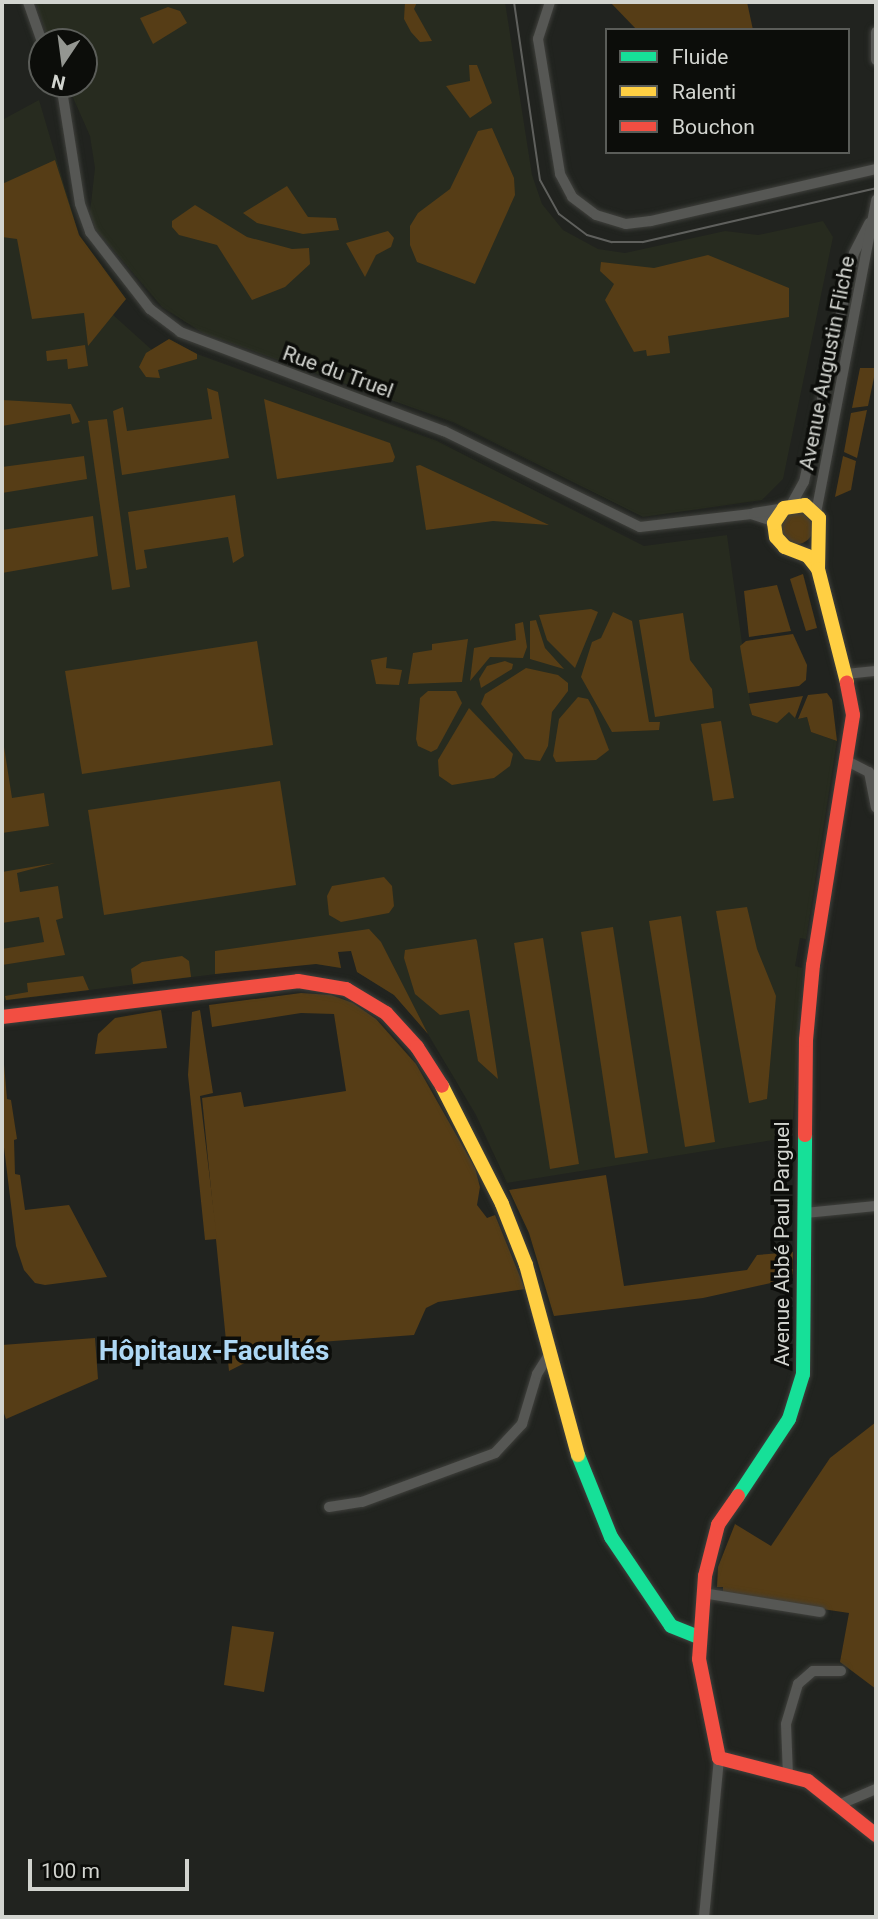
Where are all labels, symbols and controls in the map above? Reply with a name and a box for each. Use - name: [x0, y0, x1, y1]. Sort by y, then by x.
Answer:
- north arrow: [28, 28, 98, 98]
- legend: [605, 28, 850, 154]
- text: Fluide: [672, 45, 728, 69]
- text: N: [49, 69, 68, 95]
- text: Ralenti: [672, 80, 736, 104]
- text: Bouchon: [672, 115, 755, 139]
- street label: Avenue Augustin Fliche: [794, 254, 860, 472]
- street label: Rue du Truel: [279, 340, 397, 404]
- street label: Avenue Abbé Paul Parguel: [769, 1121, 795, 1367]
- district label: Hôpitaux-Facultés: [99, 1334, 329, 1368]
- scale bar: [32, 1846, 192, 1890]
- text: 100 m: [41, 1859, 100, 1883]

